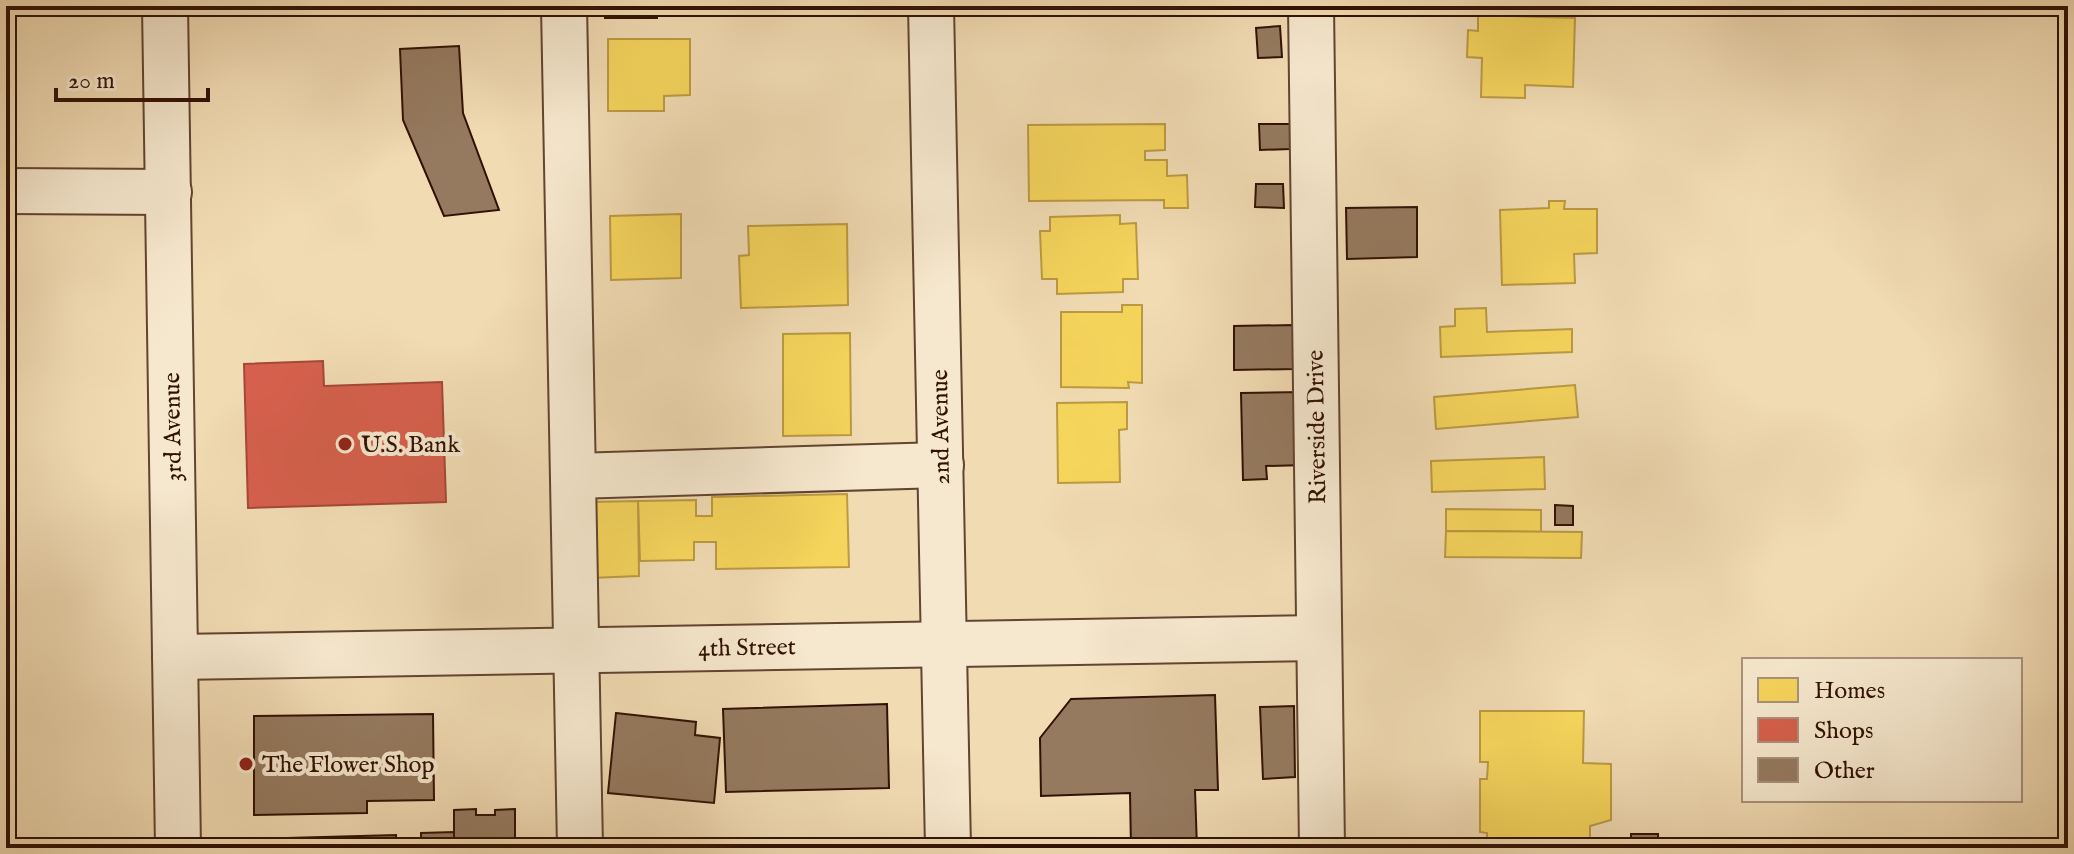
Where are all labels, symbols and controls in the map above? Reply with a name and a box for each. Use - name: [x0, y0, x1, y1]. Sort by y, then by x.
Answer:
- scale bar: [56, 52, 208, 102]
- text: 20 m: [68, 66, 115, 97]
- street label: Riverside Drive: [1301, 349, 1334, 504]
- street label: 2nd Avenue: [925, 369, 958, 485]
- street label: 3rd Avenue: [157, 372, 190, 482]
- place label: U.S. Bank: [361, 430, 460, 461]
- marker: U.S. Bank: [336, 435, 354, 453]
- street label: 4th Street: [698, 632, 796, 665]
- legend: [1742, 658, 2022, 802]
- text: Homes: [1814, 676, 1885, 707]
- text: Shops: [1814, 716, 1873, 747]
- place label: The Flower Shop: [262, 750, 435, 781]
- marker: The Flower Shop: [237, 755, 255, 773]
- text: Other: [1814, 756, 1875, 787]

